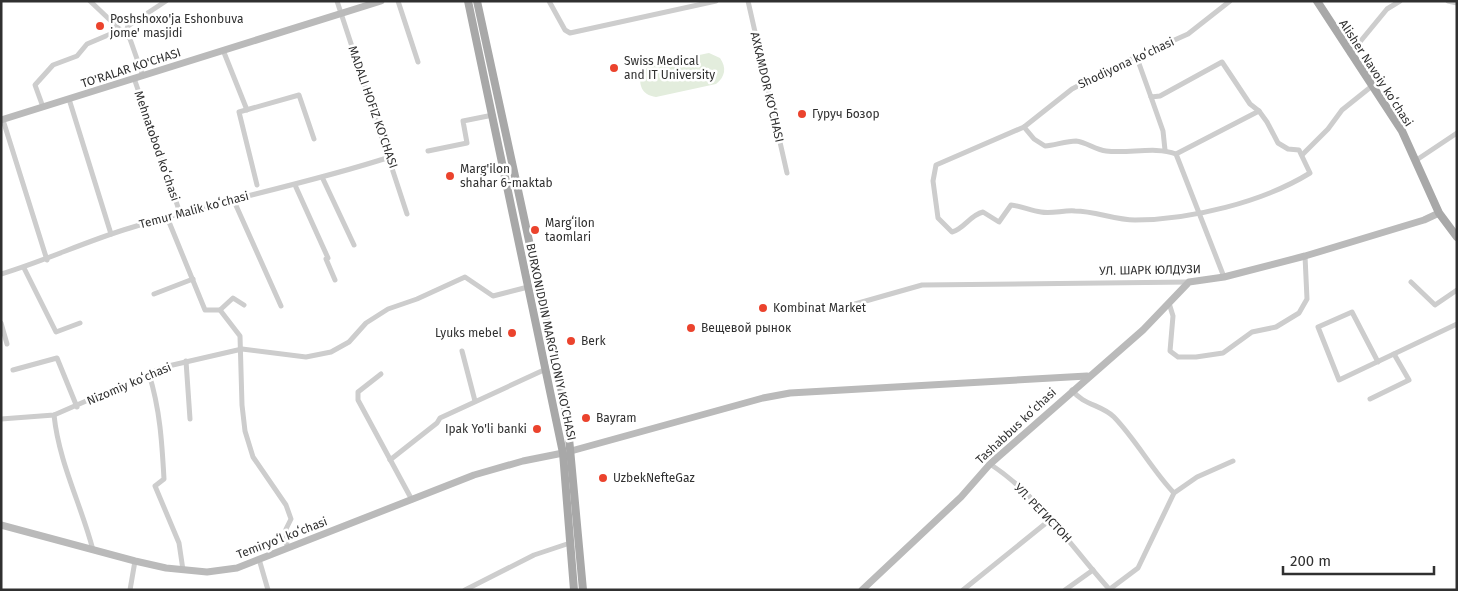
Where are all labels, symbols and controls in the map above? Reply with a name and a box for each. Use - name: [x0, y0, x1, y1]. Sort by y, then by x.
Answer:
- place label: Poshshoxo'ja Eshonbuva jome' masjidi: [109, 12, 243, 40]
- street label: Alisher Navoiy koʻchasi: [1336, 17, 1417, 129]
- marker: Poshshoxo'ja Eshonbuva jome' masjidi: [94, 20, 106, 32]
- street label: AXKAMDOR KO‘CHASI: [747, 30, 787, 144]
- street label: Shodiyona koʻchasi: [1075, 34, 1176, 91]
- street label: MADALI HOFIZ KO'CHASI: [345, 44, 401, 170]
- street label: TO'RALAR KO'CHASI: [79, 45, 183, 91]
- place label: Swiss Medical and IT University: [624, 54, 715, 82]
- marker: Swiss Medical and IT University: [608, 62, 620, 74]
- street label: Mehnatobod koʻchasi: [132, 89, 183, 203]
- place label: Гуруч Бозор: [812, 107, 880, 121]
- marker: Гуруч Бозор: [796, 108, 808, 120]
- place label: Marg'ilon shahar 6-maktab: [460, 162, 553, 190]
- marker: Marg'ilon shahar 6-maktab: [444, 170, 456, 182]
- street label: Temur Malik koʻchasi: [137, 188, 250, 231]
- place label: Margʻilon taomlari: [545, 215, 595, 244]
- marker: Margʻilon taomlari: [529, 224, 541, 236]
- street label: BURXONIDDIN MARG’ILONIY KO’CHASI: [523, 242, 579, 442]
- street label: УЛ. ШАРК ЮЛДУЗИ: [1099, 262, 1201, 278]
- place label: Kombinat Market: [773, 301, 867, 315]
- marker: Kombinat Market: [757, 302, 769, 314]
- place label: Вещевой рынок: [701, 321, 792, 335]
- marker: Вещевой рынок: [685, 322, 697, 334]
- place label: Lyuks mebel: [435, 326, 502, 340]
- marker: Lyuks mebel: [506, 327, 518, 339]
- place label: Berk: [581, 334, 606, 348]
- marker: Berk: [565, 335, 577, 347]
- street label: Nizomiy koʻchasi: [84, 359, 173, 408]
- street label: Tashabbus koʻchasi: [972, 384, 1059, 467]
- place label: Bayram: [596, 411, 637, 425]
- marker: Bayram: [580, 412, 592, 424]
- place label: Ipak Yo'li banki: [445, 422, 527, 436]
- marker: Ipak Yo'li banki: [531, 423, 543, 435]
- place label: UzbekNefteGaz: [613, 471, 695, 485]
- marker: UzbekNefteGaz: [597, 472, 609, 484]
- street label: УЛ. РЕГИСТОН: [1011, 481, 1075, 545]
- street label: Temiryoʻl koʻchasi: [234, 513, 329, 562]
- scale bar: [1283, 544, 1434, 576]
- text: 200 m: [1290, 552, 1331, 570]

